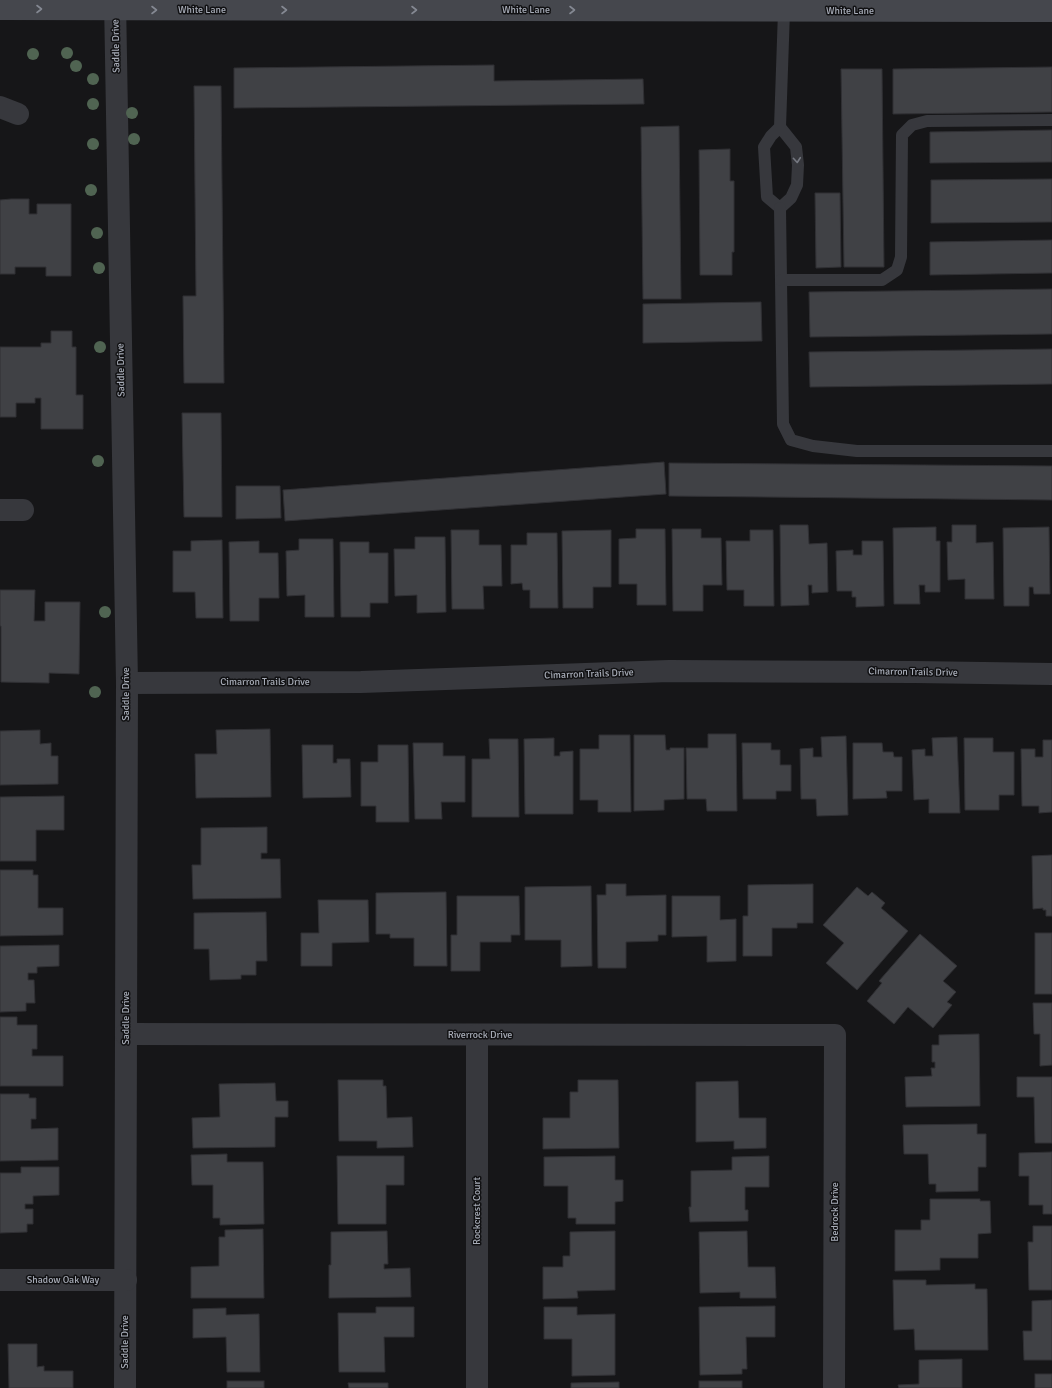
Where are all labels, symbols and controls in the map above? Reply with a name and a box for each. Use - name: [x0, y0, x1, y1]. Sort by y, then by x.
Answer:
- street label: White Lane: [178, 4, 226, 16]
- street label: White Lane: [502, 4, 550, 16]
- one-way arrow: [36, 5, 42, 13]
- street label: White Lane: [826, 5, 874, 17]
- one-way arrow: [151, 6, 157, 14]
- one-way arrow: [281, 6, 287, 14]
- one-way arrow: [411, 6, 417, 14]
- one-way arrow: [569, 6, 575, 14]
- street label: Saddle Drive: [110, 19, 122, 73]
- one-way arrow: [793, 157, 802, 163]
- street label: Saddle Drive: [115, 343, 127, 397]
- street label: Cimarron Trails Drive: [868, 665, 958, 679]
- street label: Cimarron Trails Drive: [544, 666, 634, 682]
- street label: Saddle Drive: [120, 667, 132, 721]
- street label: Cimarron Trails Drive: [220, 676, 310, 688]
- street label: Saddle Drive: [120, 991, 132, 1045]
- street label: Riverrock Drive: [448, 1029, 512, 1041]
- street label: Rockcrest Court: [471, 1177, 483, 1245]
- street label: Bedrock Drive: [829, 1182, 841, 1242]
- street label: Shadow Oak Way: [27, 1274, 99, 1286]
- street label: Saddle Drive: [119, 1315, 131, 1369]

